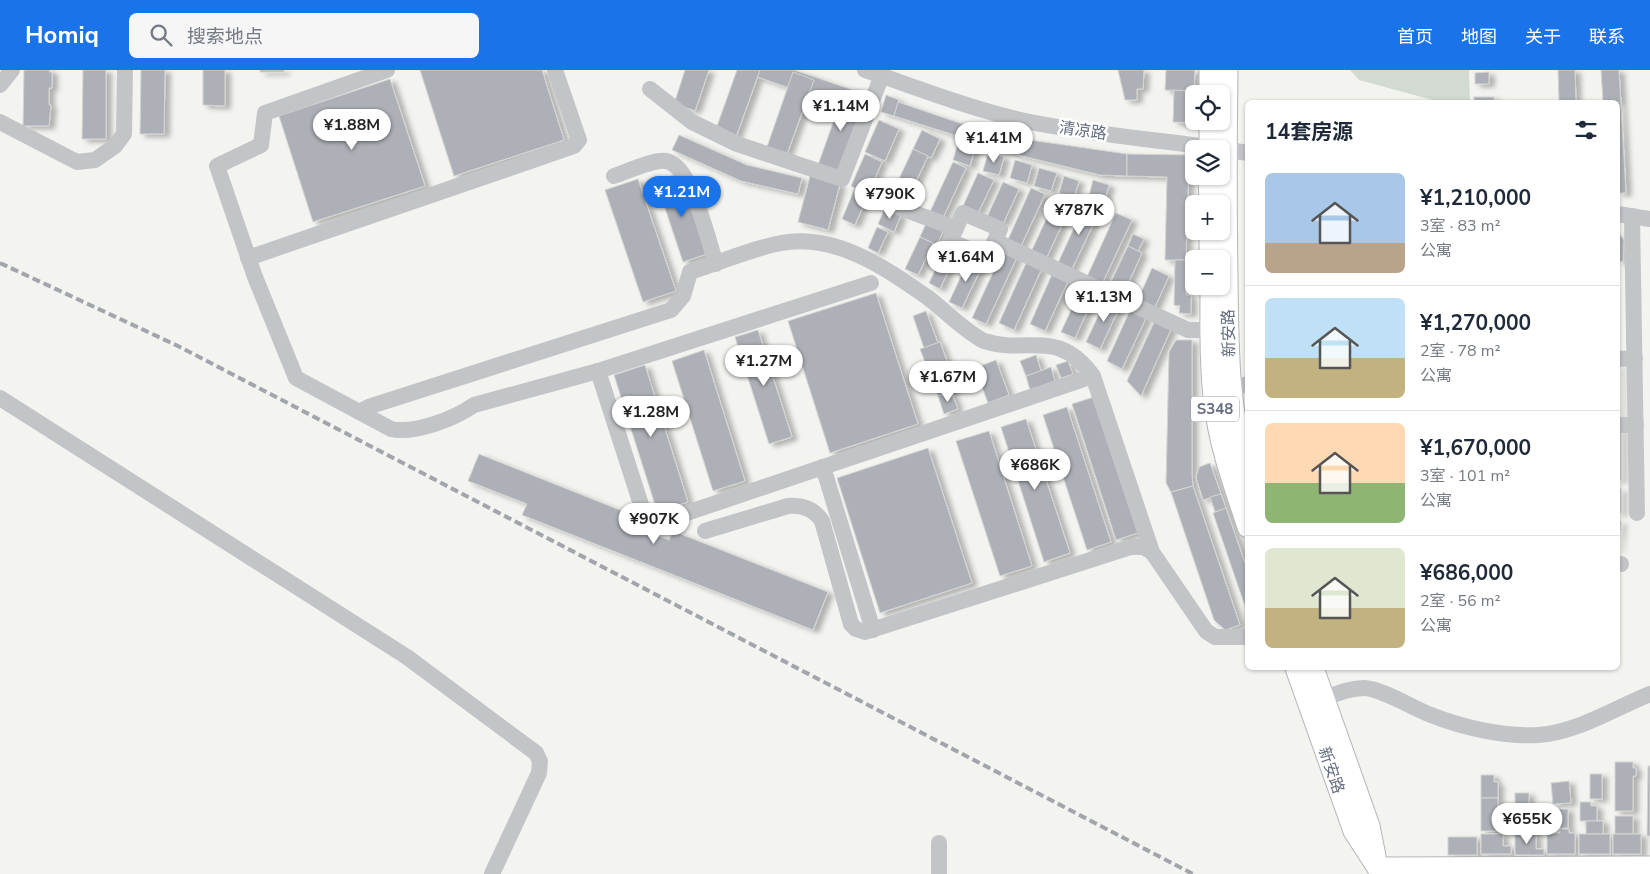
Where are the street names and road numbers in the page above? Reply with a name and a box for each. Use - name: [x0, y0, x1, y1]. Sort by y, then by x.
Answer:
- street label: 清凉路: [1058, 117, 1108, 145]
- street label: 新安路: [1218, 309, 1240, 357]
- road number: S348: [1191, 396, 1239, 422]
- street label: 新安路: [1313, 744, 1349, 797]

